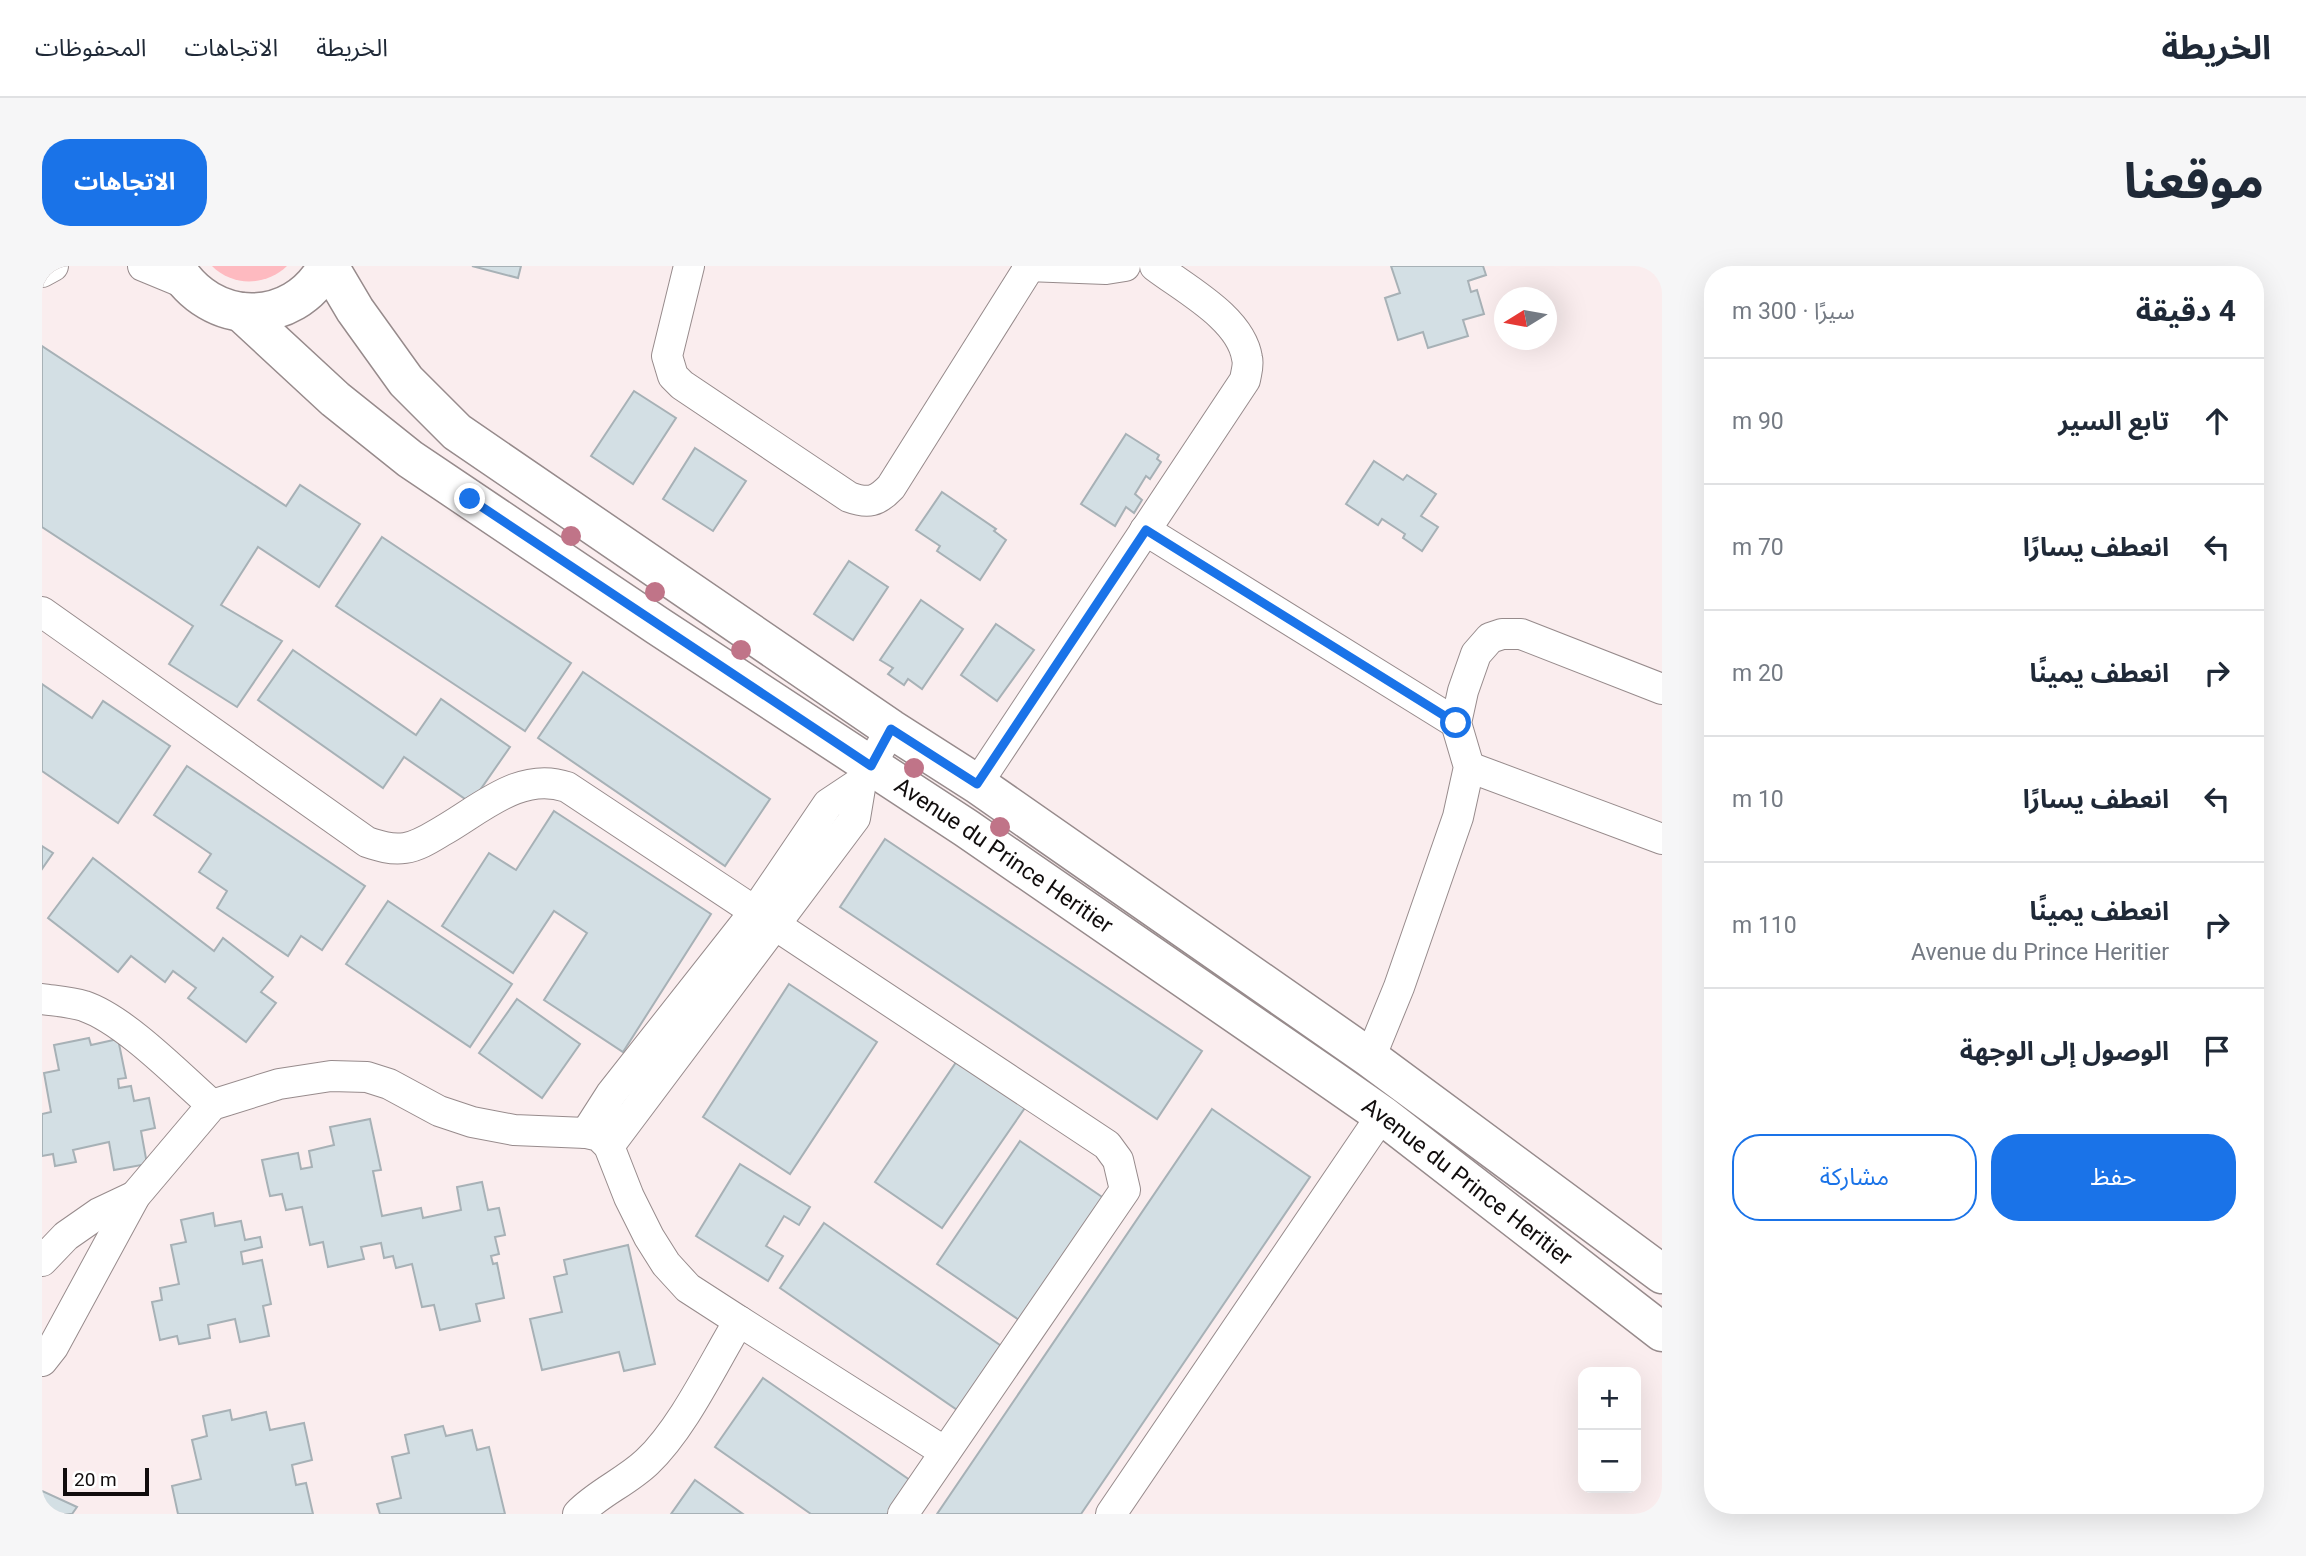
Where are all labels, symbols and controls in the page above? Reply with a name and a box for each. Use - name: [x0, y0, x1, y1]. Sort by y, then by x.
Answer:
- text: الخريطة: [2161, 28, 2271, 67]
- text: المحفوظات: [35, 34, 146, 62]
- text: الاتجاهات: [184, 34, 278, 62]
- text: الخريطة: [316, 34, 388, 62]
- button: الاتجاهات: [42, 139, 207, 226]
- text: موقعنا: [2124, 153, 2264, 210]
- north arrow: [1494, 287, 1557, 350]
- text: 4 دقيقة: [2136, 293, 2236, 328]
- text: سيرًا · 300 m: [1732, 298, 1855, 325]
- icon: ahead: [2198, 402, 2236, 440]
- text: تابع السير: [2058, 406, 2169, 436]
- text: 90 m: [1732, 408, 1784, 435]
- route end: [454, 483, 485, 514]
- icon: left: [2198, 528, 2236, 566]
- text: انعطف يسارًا: [2023, 532, 2169, 562]
- text: 70 m: [1732, 534, 1784, 561]
- icon: right: [2198, 654, 2236, 692]
- text: انعطف يمينًا: [2030, 658, 2169, 688]
- text: 20 m: [1732, 660, 1784, 687]
- route start: [1440, 707, 1471, 738]
- street label: Avenue du Prince Heritier: [889, 772, 1118, 939]
- icon: left: [2198, 780, 2236, 818]
- text: انعطف يسارًا: [2023, 784, 2169, 814]
- text: 10 m: [1732, 786, 1784, 813]
- text: انعطف يمينًا: [2030, 896, 2169, 926]
- icon: right: [2198, 906, 2236, 944]
- text: 110 m: [1732, 912, 1797, 939]
- text: Avenue du Prince Heritier: [1911, 939, 2169, 966]
- icon: arrive: [2198, 1032, 2236, 1070]
- text: الوصول إلى الوجهة: [1960, 1036, 2169, 1066]
- street label: Avenue du Prince Heritier: [1357, 1092, 1578, 1271]
- button: مشاركة: [1732, 1134, 1977, 1221]
- button: حفظ: [1991, 1134, 2236, 1221]
- map controls: [1578, 1367, 1641, 1493]
- button: +: [1578, 1367, 1641, 1430]
- button: −: [1578, 1430, 1641, 1493]
- scale bar: [63, 1465, 149, 1497]
- text: 20 m: [74, 1468, 117, 1491]

